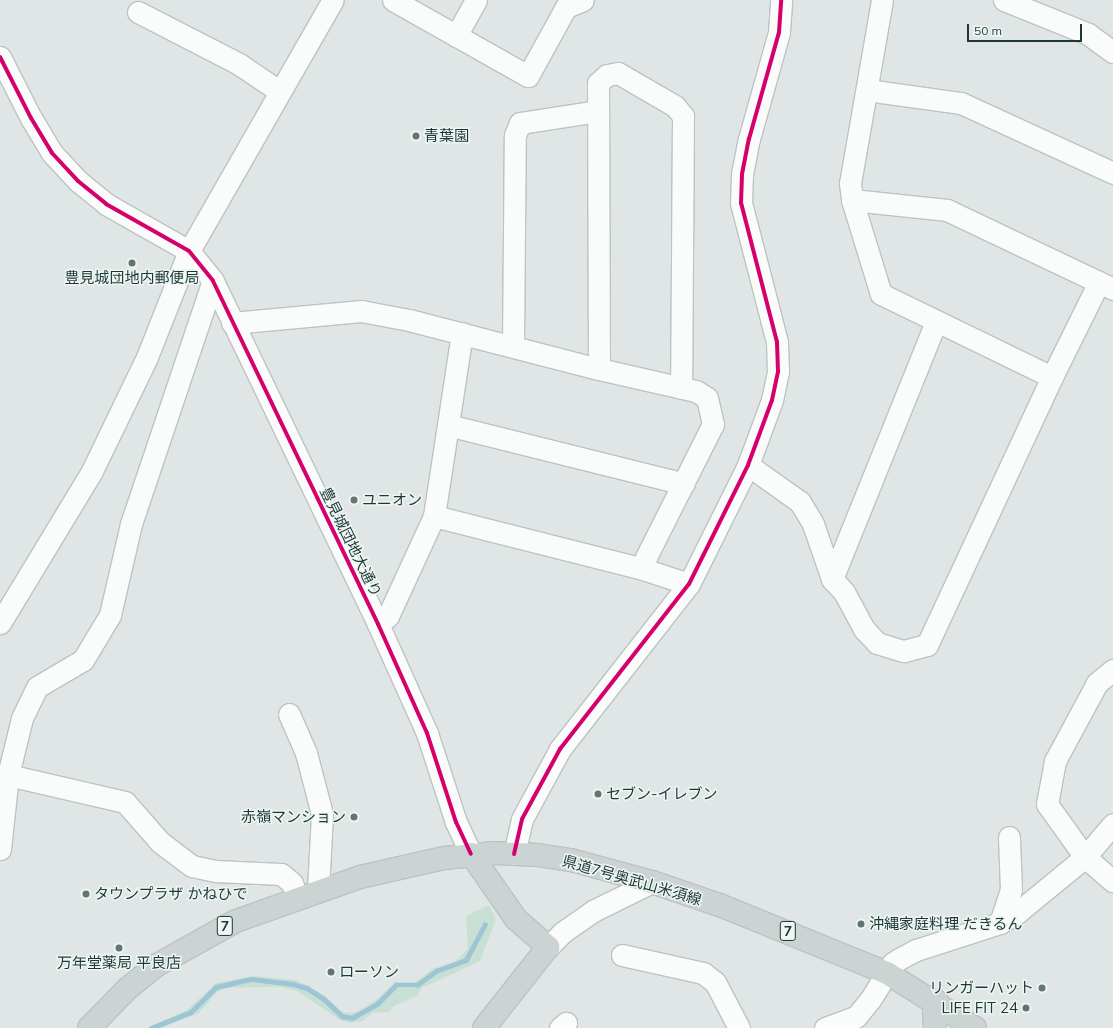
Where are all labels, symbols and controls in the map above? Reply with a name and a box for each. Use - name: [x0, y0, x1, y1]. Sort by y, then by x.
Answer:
- scale bar: [969, 16, 1084, 42]
- text: 50 m: [974, 23, 1002, 38]
- place label: 青葉園: [424, 127, 469, 145]
- marker: 青葉園: [411, 131, 421, 141]
- marker: 豊見城団地内郵便局: [127, 258, 137, 268]
- place label: 豊見城団地内郵便局: [65, 269, 199, 287]
- street label: 豊見城団地大通り: [317, 484, 385, 600]
- place label: ユニオン: [362, 491, 422, 509]
- marker: ユニオン: [349, 495, 359, 505]
- place label: セブン-イレブン: [606, 785, 717, 803]
- marker: セブン-イレブン: [593, 789, 603, 799]
- place label: 赤嶺マンション: [241, 808, 346, 826]
- marker: 赤嶺マンション: [349, 812, 359, 822]
- street label: 県道7号奥武山米須線: [560, 852, 704, 908]
- place label: タウンプラザ かねひで: [94, 885, 248, 903]
- marker: タウンプラザ かねひで: [81, 889, 91, 899]
- road number: 7: [216, 914, 234, 938]
- place label: 沖縄家庭料理 だきるん: [869, 915, 1023, 933]
- road number: 7: [779, 919, 797, 943]
- marker: 沖縄家庭料理 だきるん: [856, 919, 866, 929]
- marker: 万年堂薬局 平良店: [114, 943, 124, 953]
- place label: 万年堂薬局 平良店: [57, 954, 181, 972]
- place label: ローソン: [339, 963, 399, 981]
- marker: ローソン: [326, 967, 336, 977]
- place label: リンガーハット: [929, 979, 1034, 997]
- marker: リンガーハット: [1037, 983, 1047, 993]
- place label: LIFE FIT 24: [941, 999, 1018, 1017]
- marker: LIFE FIT 24: [1021, 1003, 1031, 1013]

